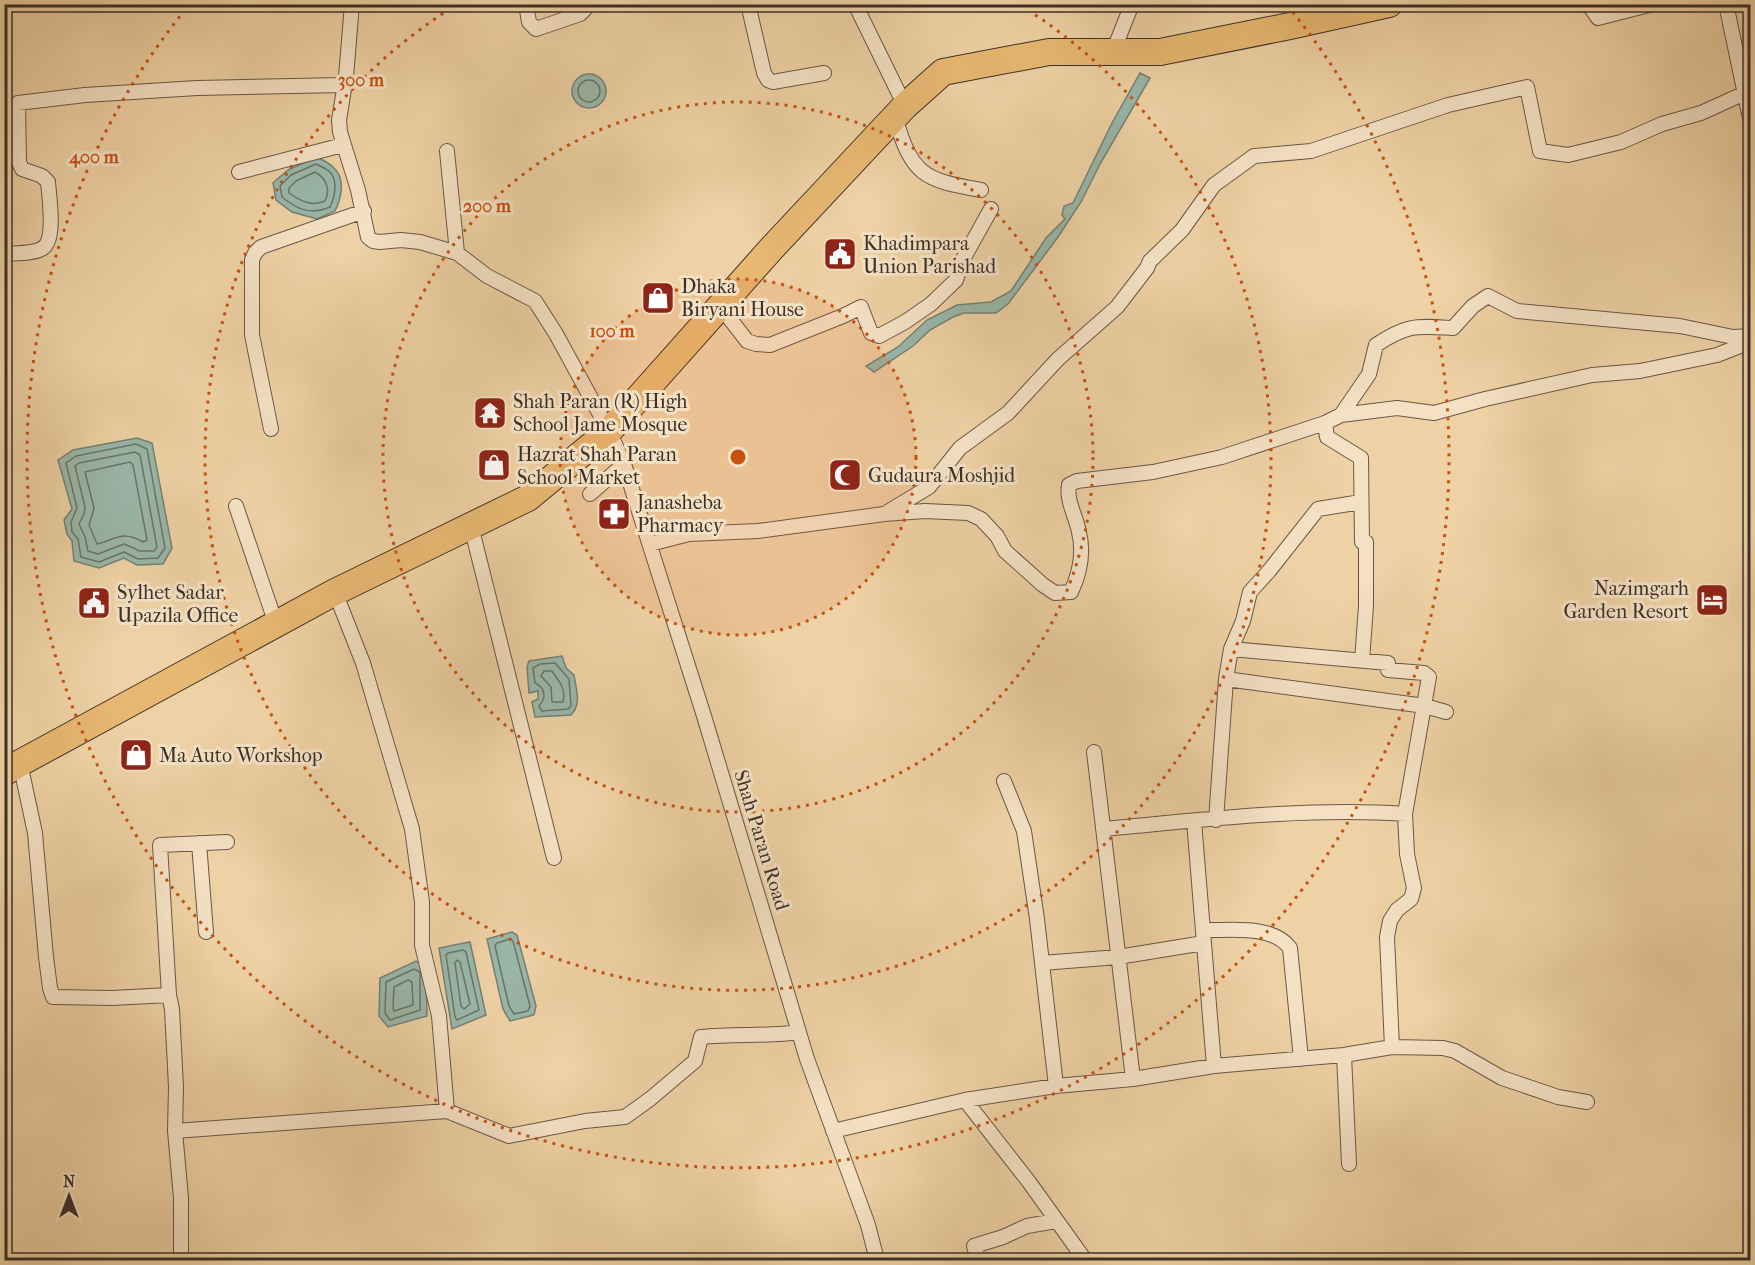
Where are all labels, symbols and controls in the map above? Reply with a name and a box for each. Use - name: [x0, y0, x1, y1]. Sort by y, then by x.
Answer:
- text: 300 m: [338, 70, 385, 91]
- text: 400 m: [68, 147, 120, 168]
- text: 200 m: [463, 196, 512, 217]
- place label: Khadimpara Union Parishad: [863, 232, 997, 278]
- public building icon: Khadimpara Union Parishad: [822, 236, 858, 272]
- place label: Dhaka Biryani House: [681, 275, 804, 321]
- shop icon: Dhaka Biryani House: [640, 280, 676, 316]
- text: 100 m: [589, 321, 636, 342]
- place label: Shah Paran (R) High School Jame Mosque: [513, 390, 688, 436]
- temple icon: Shah Paran (R) High School Jame Mosque: [472, 395, 508, 431]
- place label: Hazrat Shah Paran School Market: [517, 443, 677, 489]
- shop icon: Hazrat Shah Paran School Market: [476, 447, 512, 483]
- centre of rings: [728, 447, 748, 467]
- mosque icon: Gudaura Moshjid: [827, 457, 863, 493]
- place label: Gudaura Moshjid: [868, 464, 1016, 487]
- place label: Janasheba Pharmacy: [635, 491, 725, 537]
- pharmacy icon: Janasheba Pharmacy: [596, 496, 632, 532]
- place label: Nazimgarh Garden Resort: [1563, 577, 1690, 623]
- place label: Sylhet Sadar Upazila Office: [117, 581, 239, 627]
- hotel icon: Nazimgarh Garden Resort: [1694, 582, 1730, 618]
- public building icon: Sylhet Sadar Upazila Office: [76, 585, 112, 621]
- shop icon: Ma Auto Workshop: [118, 737, 154, 773]
- place label: Ma Auto Workshop: [159, 744, 323, 767]
- street label: Shah Paran Road: [729, 767, 794, 914]
- north arrow: [39, 1166, 99, 1226]
- text: N: [63, 1172, 76, 1191]

